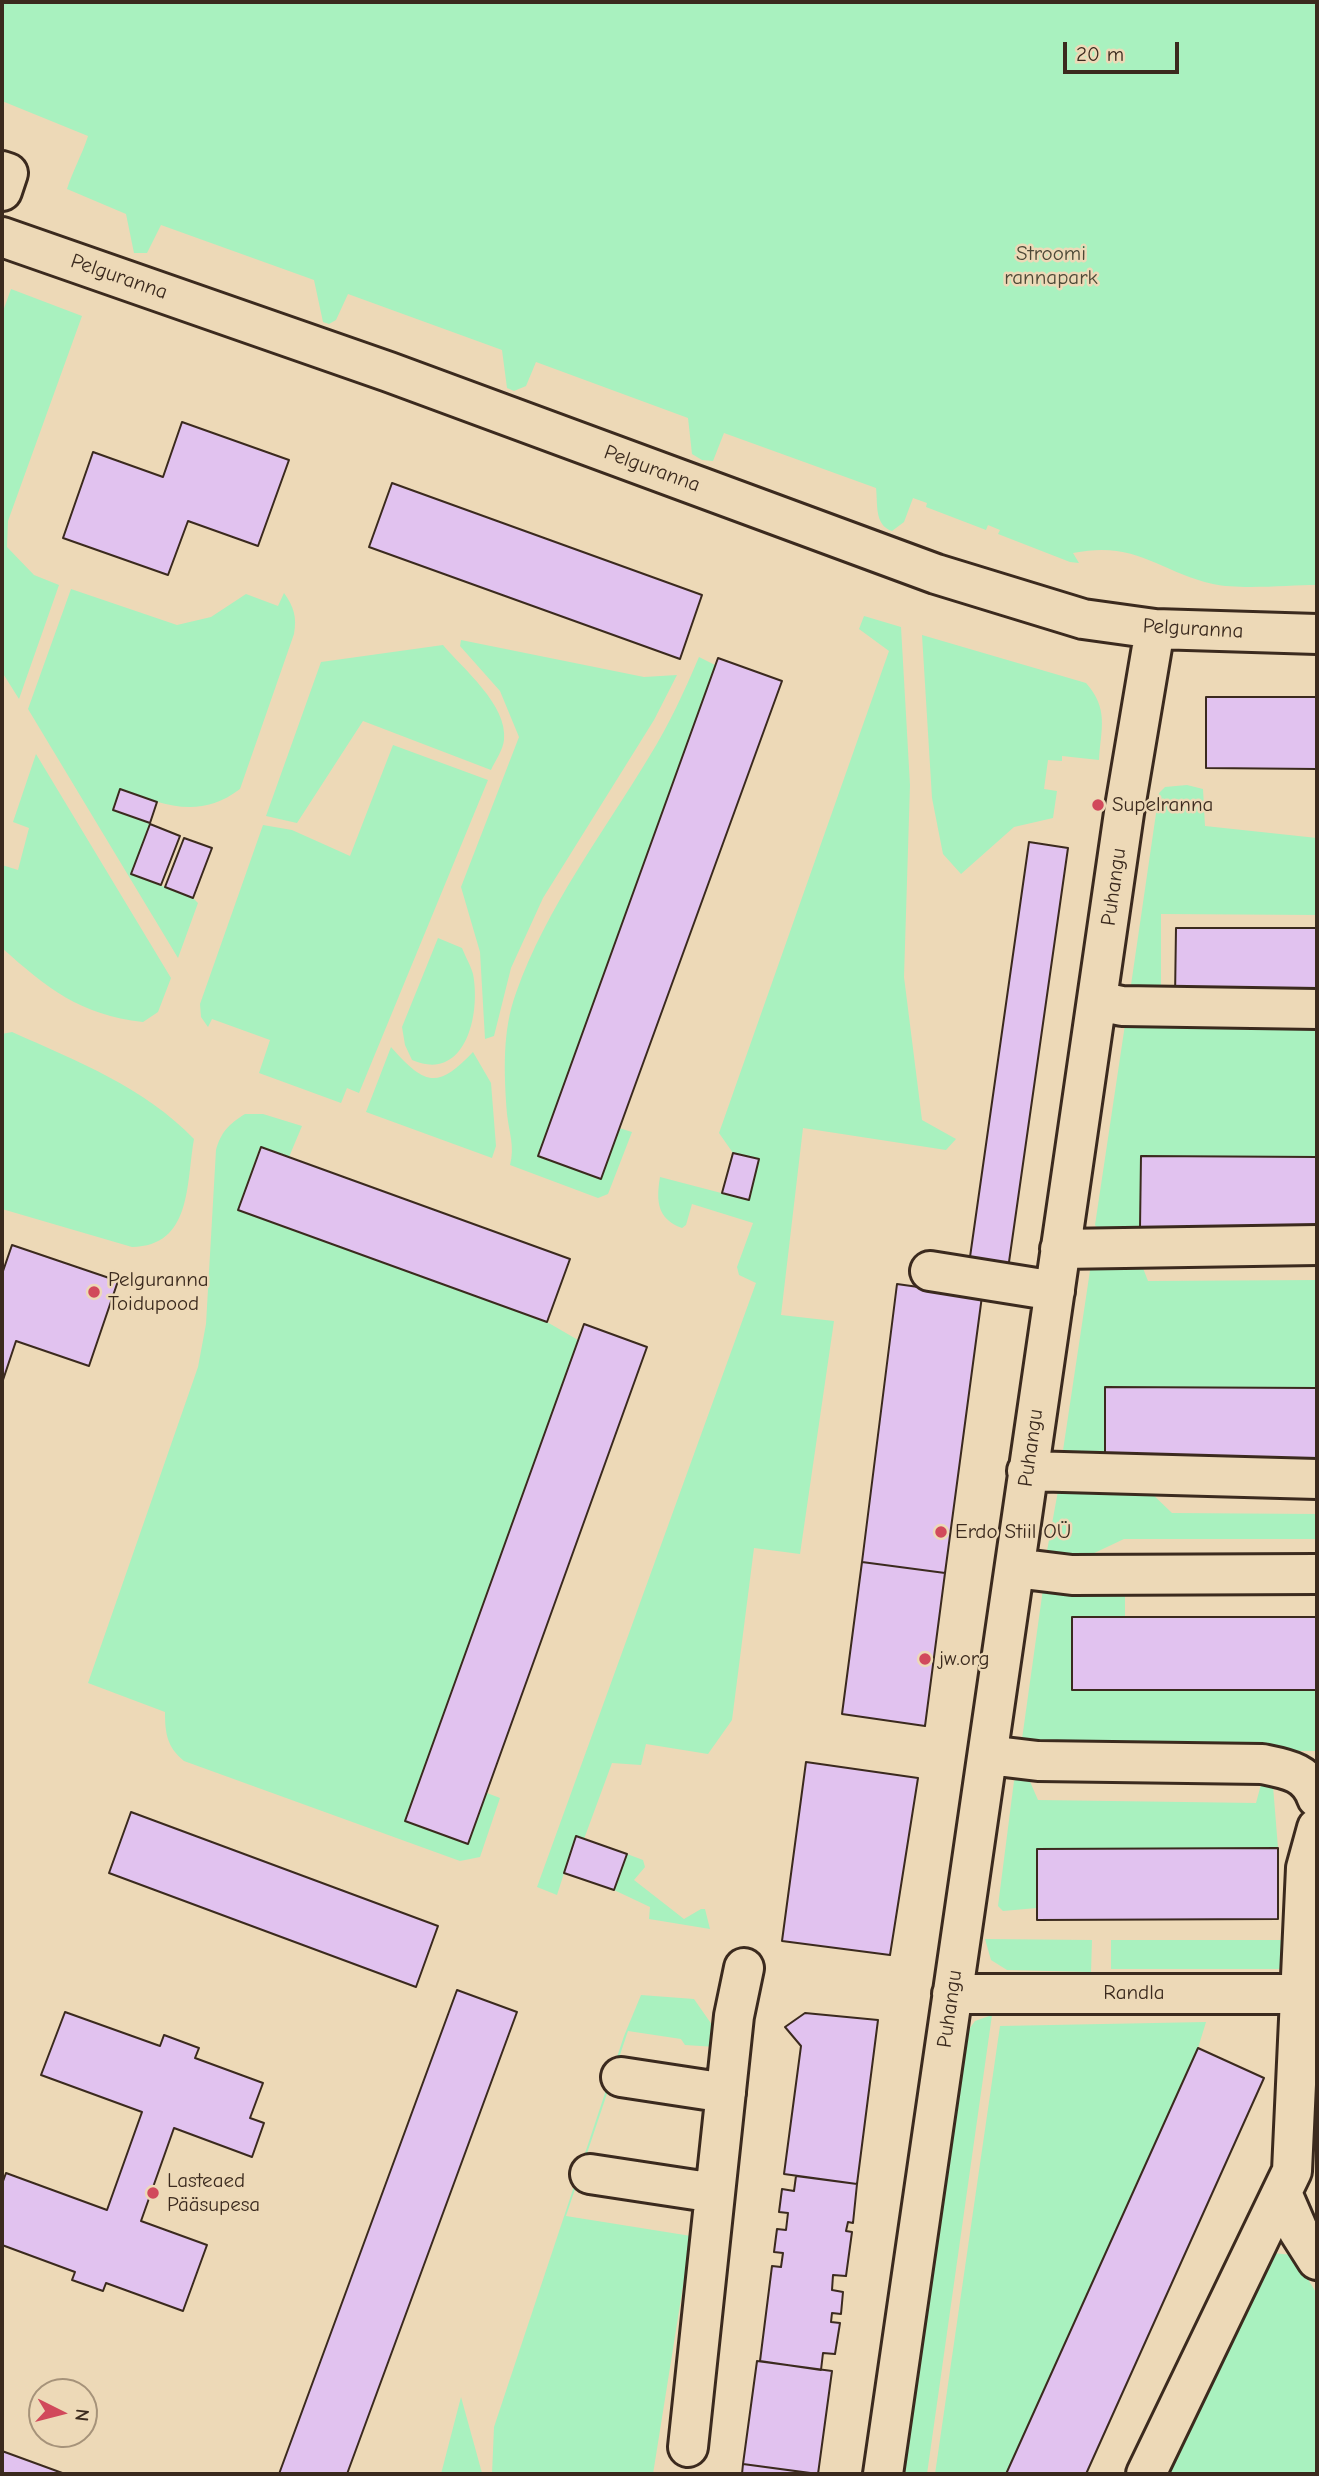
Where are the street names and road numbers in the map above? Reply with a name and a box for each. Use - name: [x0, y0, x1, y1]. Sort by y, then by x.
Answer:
- street label: Pelguranna: [67, 249, 171, 305]
- street label: Pelguranna: [600, 440, 704, 498]
- street label: Pelguranna: [1142, 614, 1244, 644]
- street label: Puhangu: [1096, 847, 1132, 927]
- street label: Puhangu: [1013, 1408, 1049, 1488]
- street label: Puhangu: [932, 1969, 968, 2049]
- street label: Randla: [1103, 1980, 1165, 2006]

